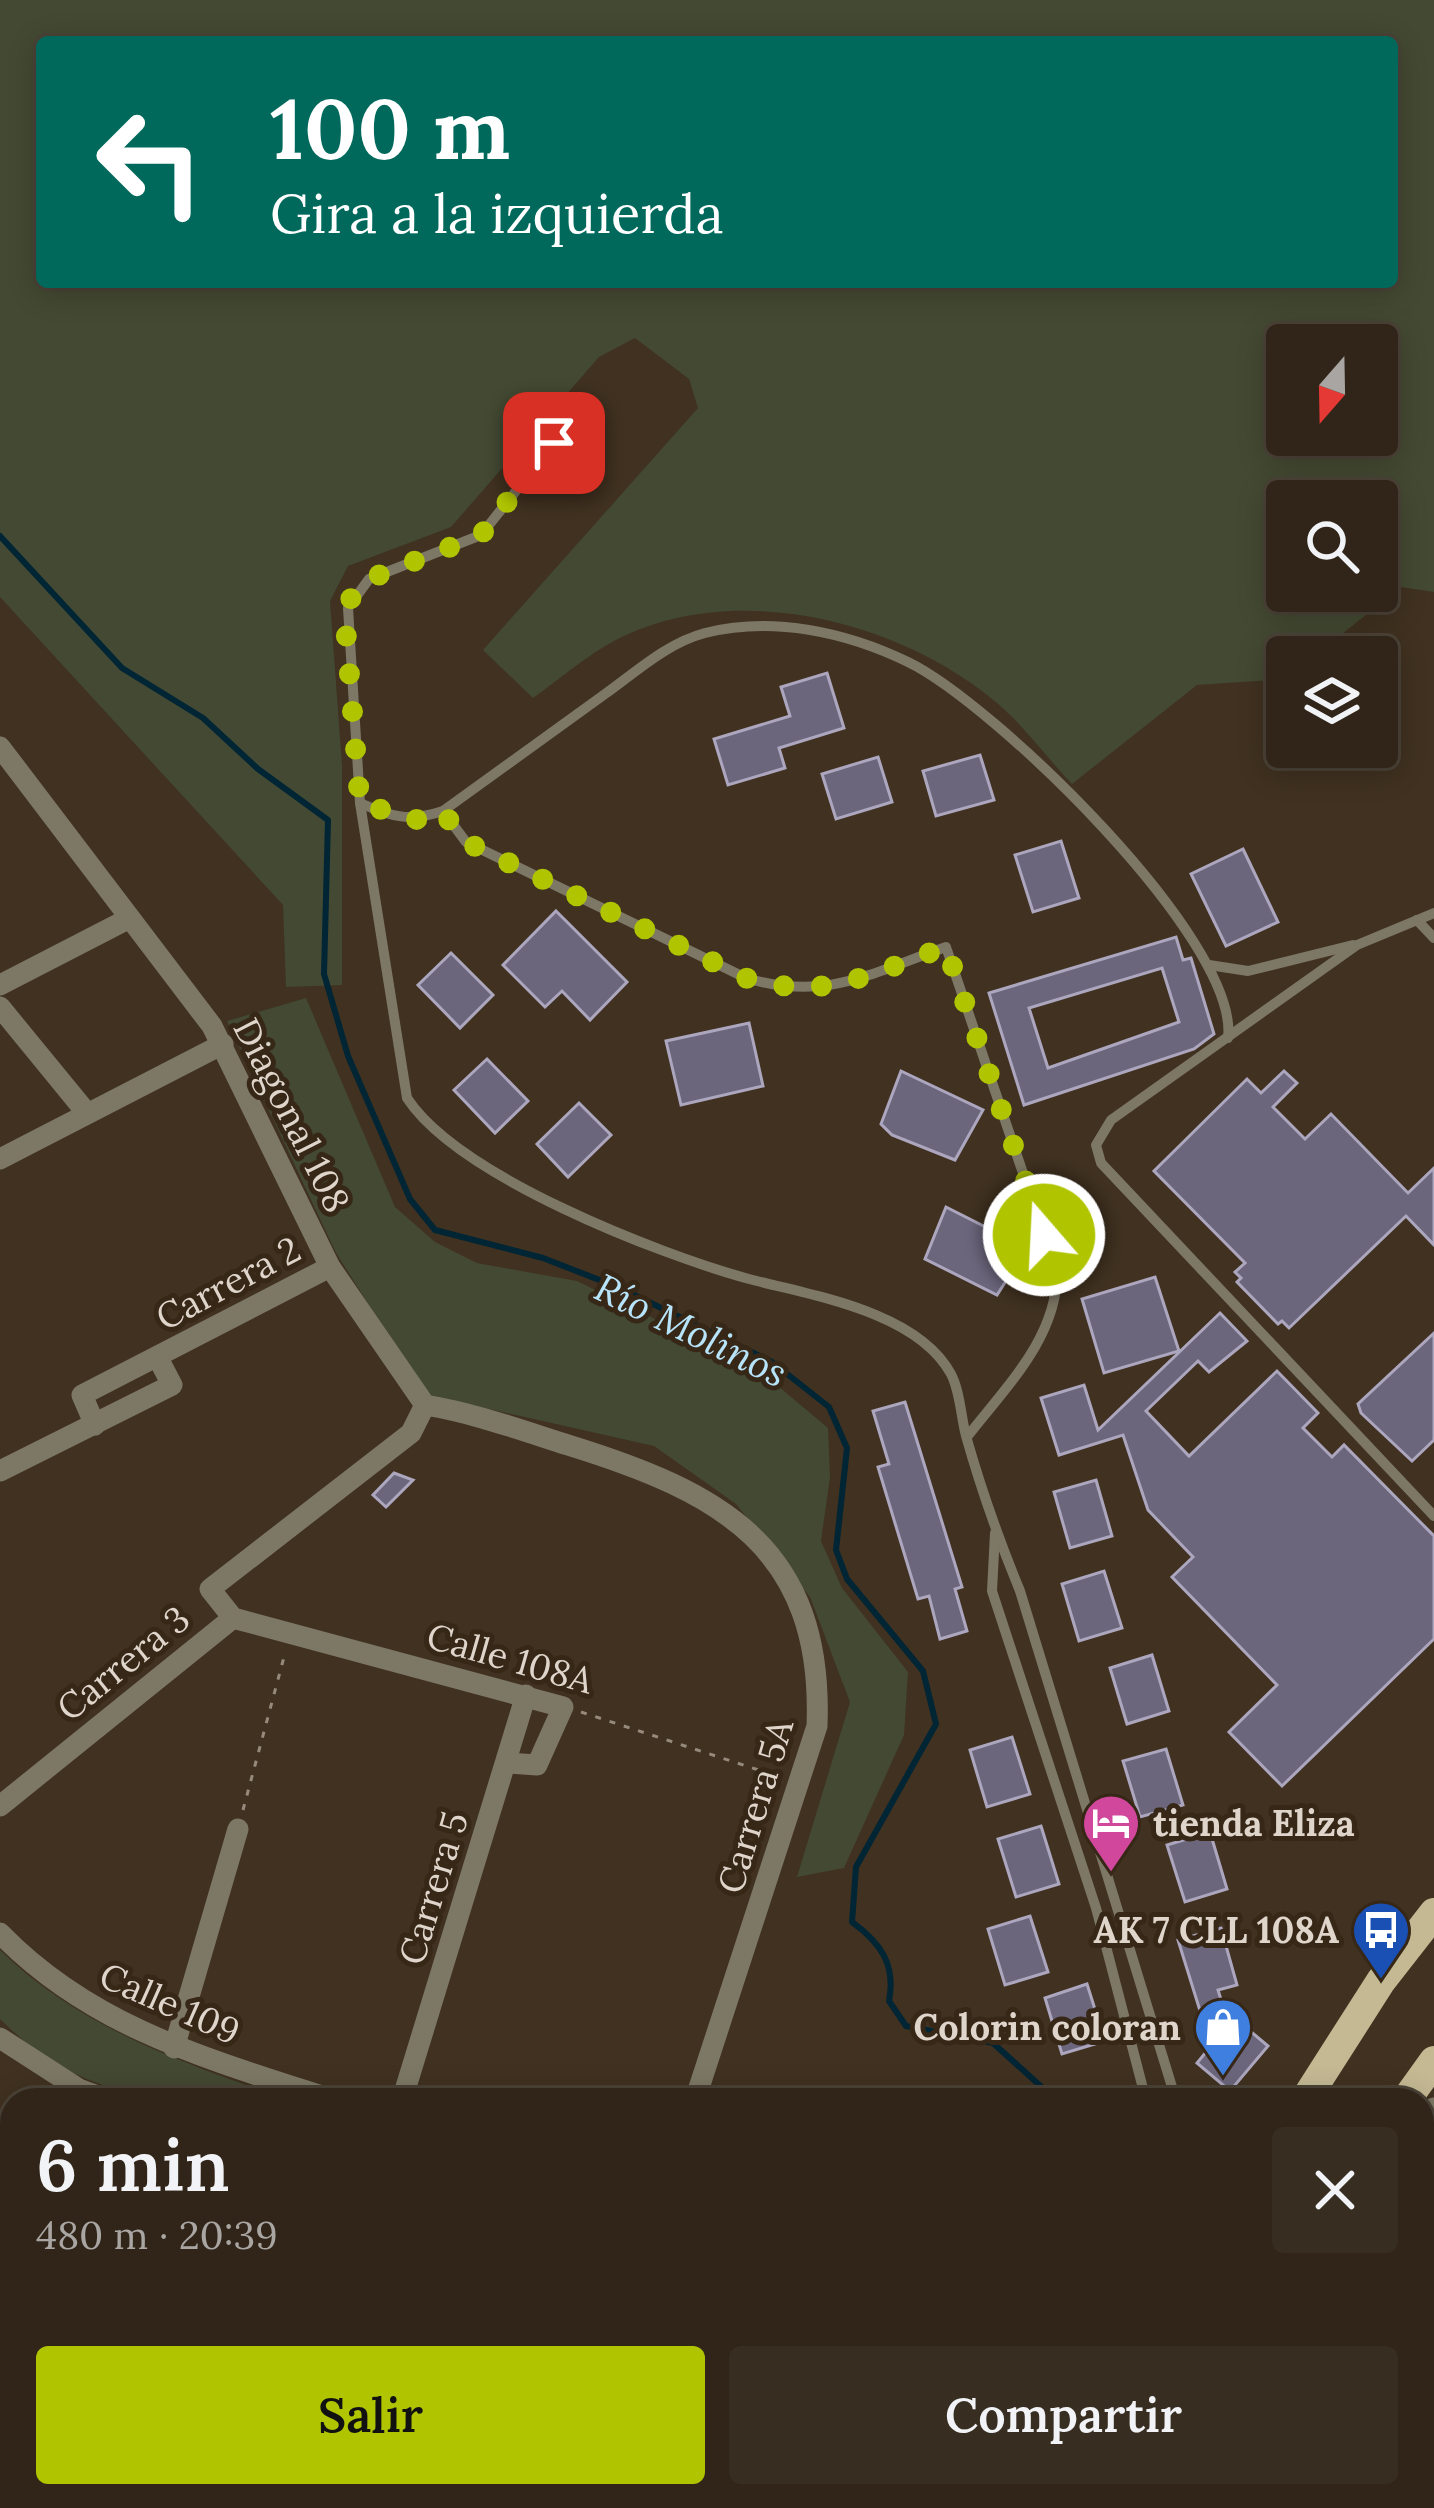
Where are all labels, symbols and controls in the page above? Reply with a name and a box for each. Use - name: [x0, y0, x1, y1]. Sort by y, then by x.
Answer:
- text: 100 m: [270, 74, 510, 182]
- icon: left: [72, 84, 228, 240]
- text: Gira a la izquierda: [270, 179, 724, 248]
- north arrow: [1266, 324, 1398, 456]
- map controls: [1266, 324, 1398, 768]
- pin: [503, 392, 605, 494]
- icon: arrive: [521, 410, 587, 476]
- button: search: [1266, 480, 1398, 612]
- button: layers: [1266, 636, 1398, 768]
- street label: Diagonal 108: [223, 1010, 361, 1220]
- position arrow: [981, 1172, 1107, 1298]
- street label: Carrera 2: [148, 1226, 308, 1340]
- water label: Río Molinos: [587, 1262, 795, 1398]
- street label: Carrera 3: [47, 1596, 199, 1730]
- street label: Calle 108A: [422, 1612, 599, 1704]
- street label: Carrera 5A: [707, 1713, 803, 1899]
- hotel icon: tienda Eliza: [1080, 1792, 1142, 1874]
- place label: tienda Eliza: [1153, 1800, 1355, 1846]
- street label: Carrera 5: [388, 1806, 478, 1970]
- bus stop icon: AK 7 CLL 108A: [1350, 1899, 1412, 1981]
- place label: AK 7 CLL 108A: [1094, 1907, 1339, 1953]
- street label: Calle 109: [93, 1952, 247, 2054]
- shop icon: Colorin coloran: [1192, 1996, 1254, 2078]
- place label: Colorin coloran: [913, 2004, 1181, 2050]
- text: 6 min: [36, 2119, 230, 2211]
- button: close: [1272, 2127, 1398, 2253]
- text: 480 m · 20:39: [36, 2210, 278, 2260]
- button: Salir: [36, 2346, 705, 2484]
- button: Compartir: [729, 2346, 1398, 2484]

